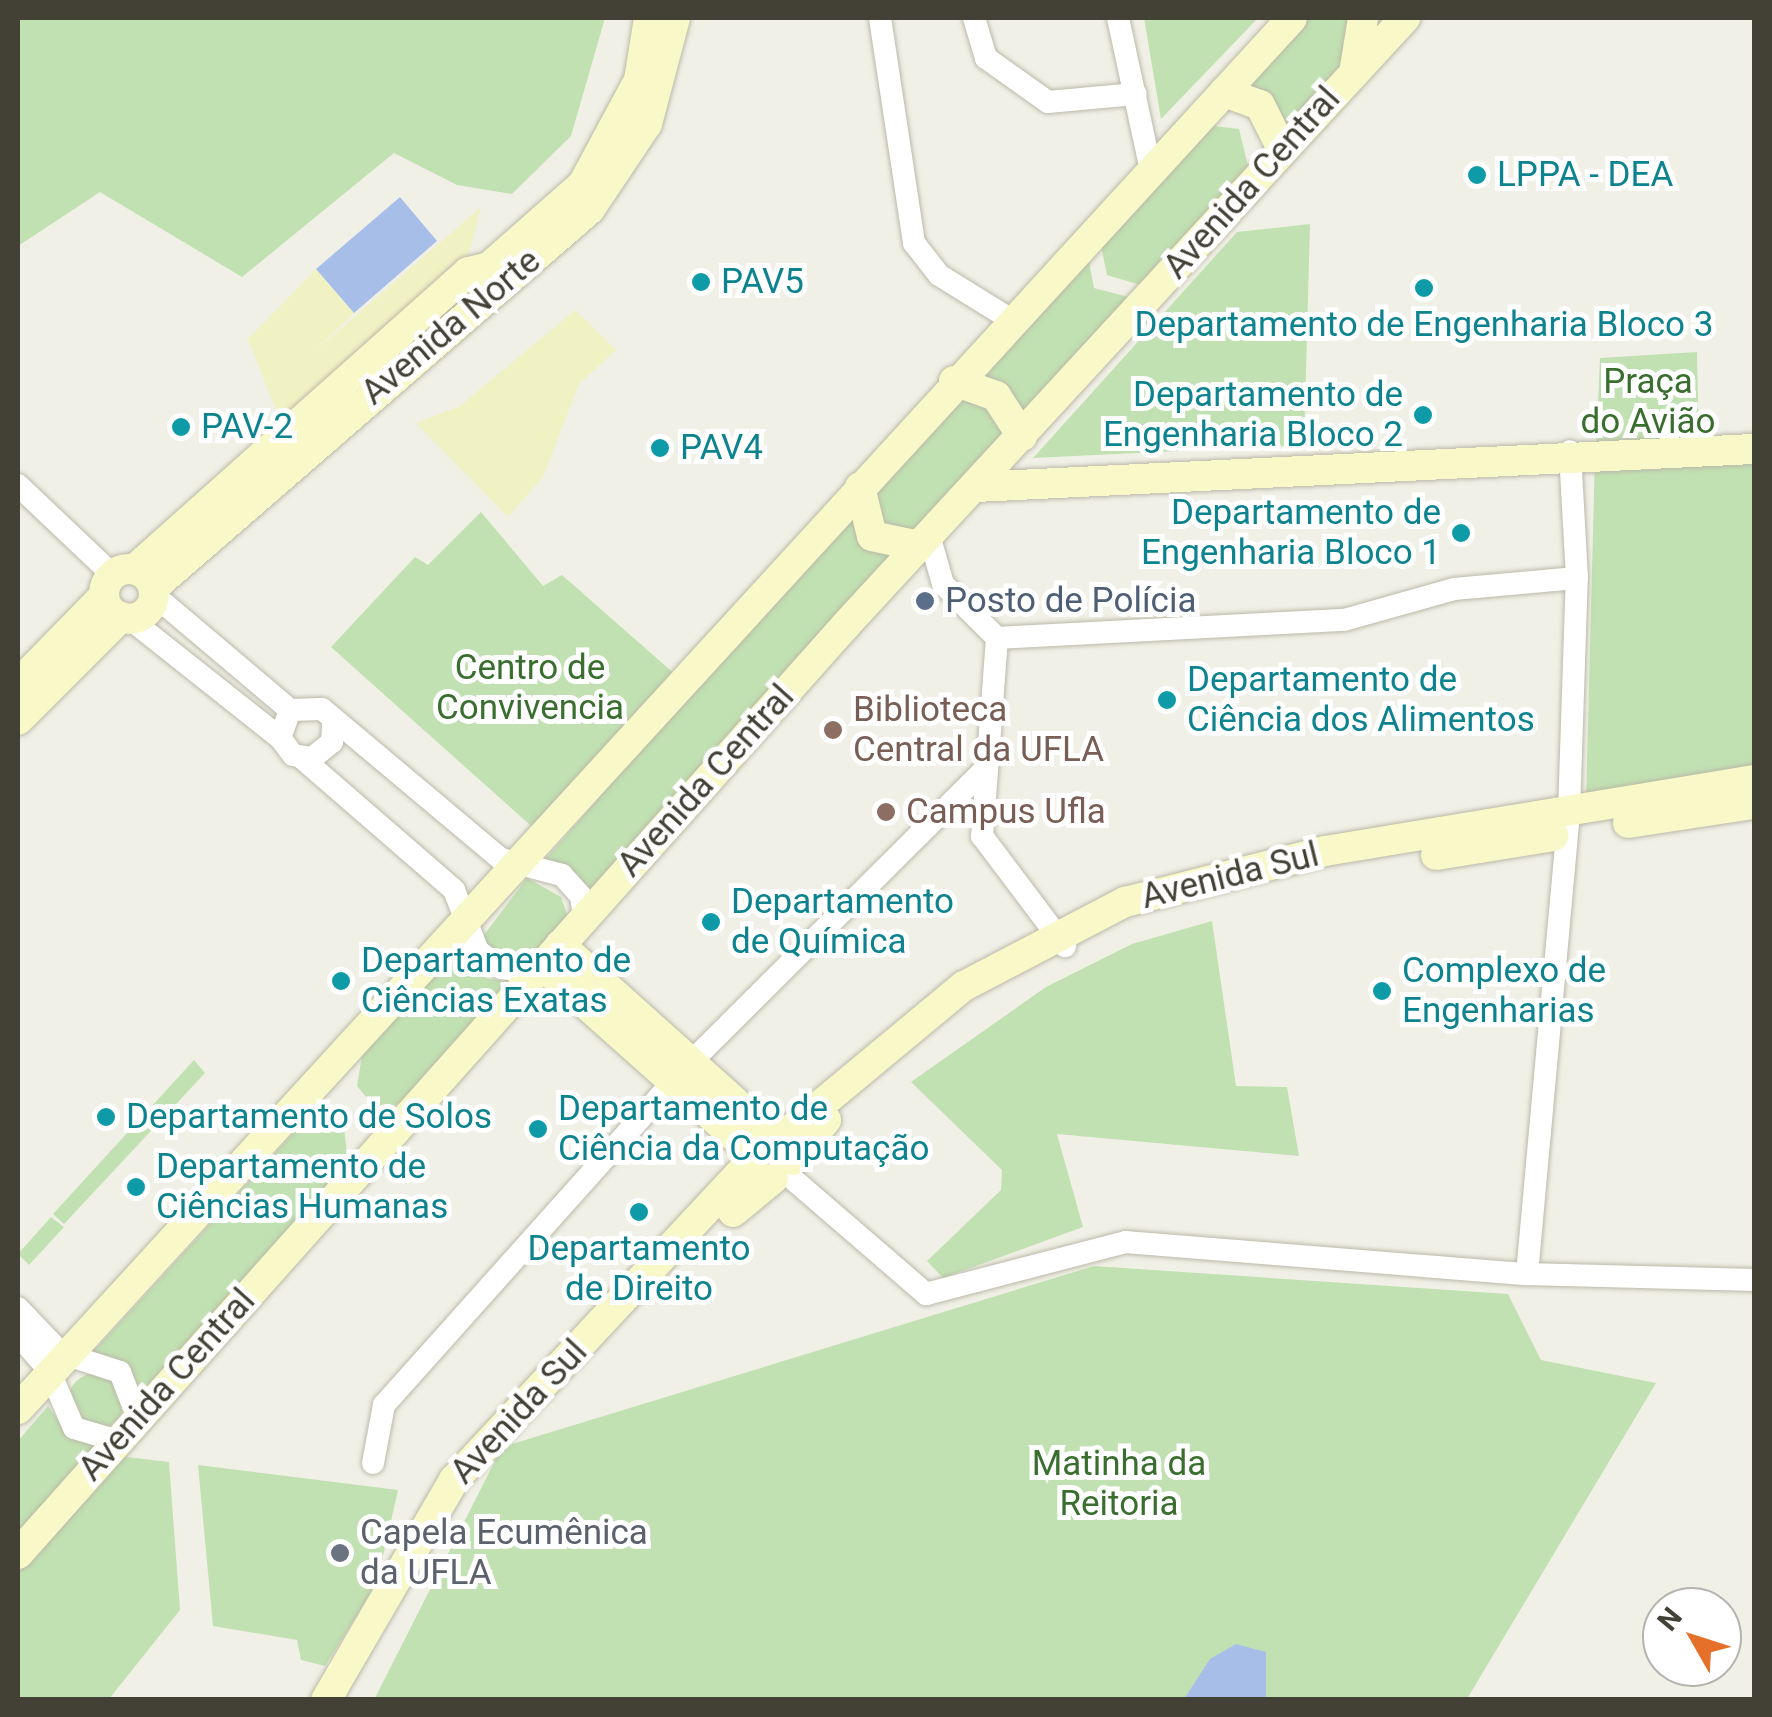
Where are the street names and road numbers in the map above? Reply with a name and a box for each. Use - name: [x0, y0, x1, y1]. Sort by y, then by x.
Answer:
- street label: Avenida Central: [1155, 79, 1349, 287]
- street label: Avenida Norte: [353, 240, 549, 414]
- street label: Avenida Central: [609, 677, 803, 885]
- street label: Avenida Sul: [1137, 834, 1323, 918]
- street label: Avenida Central: [70, 1281, 264, 1489]
- street label: Avenida Sul: [442, 1331, 596, 1493]

